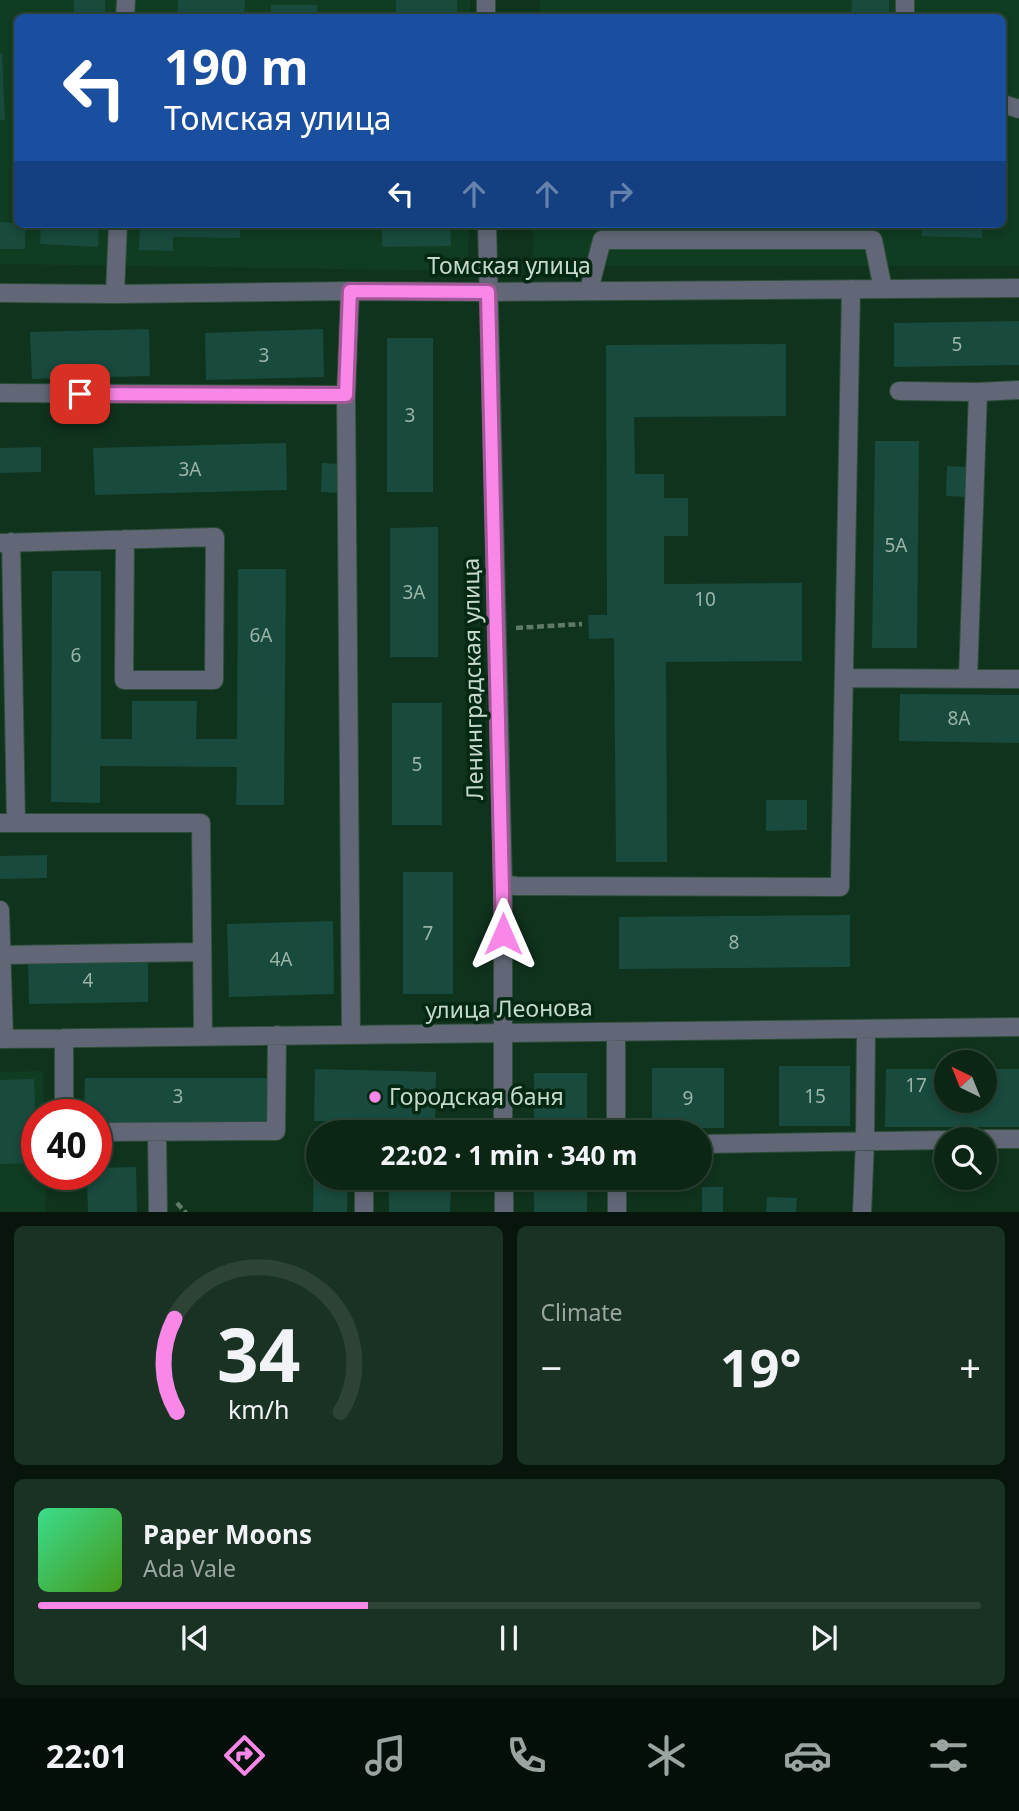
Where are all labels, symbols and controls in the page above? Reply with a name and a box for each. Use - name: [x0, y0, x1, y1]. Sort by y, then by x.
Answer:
- text: 190 m: [164, 33, 309, 99]
- icon: left: [49, 42, 140, 133]
- text: Томская улица: [164, 96, 392, 139]
- icon: left: [382, 175, 420, 213]
- icon: ahead: [455, 175, 493, 213]
- icon: ahead: [528, 175, 566, 213]
- icon: right: [601, 175, 639, 213]
- street label: Томская улица: [427, 249, 591, 281]
- house number: 5: [952, 331, 962, 357]
- house number: 3: [259, 342, 269, 368]
- pin: [50, 364, 110, 424]
- icon: arrive: [61, 375, 99, 413]
- house number: 3: [405, 402, 415, 428]
- house number: 3А: [179, 456, 202, 482]
- house number: 5А: [885, 532, 908, 558]
- street label: Ленинградская улица: [454, 558, 490, 800]
- house number: 3А: [403, 579, 426, 605]
- house number: 10: [694, 586, 716, 612]
- house number: 6А: [250, 622, 273, 648]
- house number: 6: [71, 642, 81, 668]
- house number: 8А: [948, 705, 971, 731]
- house number: 5: [412, 751, 422, 777]
- position arrow: [466, 897, 540, 971]
- house number: 7: [423, 920, 433, 946]
- house number: 8: [729, 929, 739, 955]
- house number: 4А: [270, 946, 293, 972]
- house number: 4: [83, 967, 94, 993]
- street label: улица Леонова: [425, 991, 593, 1025]
- north arrow: [934, 1050, 998, 1113]
- map controls: [934, 1050, 997, 1190]
- house number: 17: [905, 1072, 927, 1098]
- place label: Городская баня: [389, 1080, 564, 1112]
- house number: 3: [173, 1083, 183, 1109]
- house number: 15: [804, 1083, 826, 1109]
- house number: 9: [683, 1085, 693, 1111]
- marker: Городская баня: [367, 1089, 383, 1105]
- speed limit sign: 40: [21, 1099, 112, 1190]
- button: search: [934, 1127, 997, 1190]
- text: 22:02 · 1 min · 340 m: [381, 1137, 637, 1173]
- text: Climate: [541, 1296, 623, 1328]
- text: 34: [217, 1304, 300, 1403]
- text: 19°: [720, 1331, 802, 1402]
- text: −: [541, 1341, 562, 1393]
- text: +: [959, 1341, 981, 1393]
- text: km/h: [227, 1391, 289, 1425]
- text: Paper Moons: [143, 1516, 312, 1552]
- text: Ada Vale: [143, 1552, 236, 1584]
- icon: previous: [176, 1619, 214, 1657]
- icon: pause: [490, 1619, 528, 1657]
- icon: next: [805, 1619, 843, 1657]
- icon: directions: [220, 1731, 269, 1780]
- icon: music: [361, 1731, 410, 1780]
- icon: phone: [502, 1731, 551, 1780]
- icon: climate: [642, 1731, 691, 1780]
- icon: car: [783, 1731, 832, 1780]
- icon: filters: [924, 1731, 973, 1780]
- text: 22:01: [46, 1734, 128, 1777]

